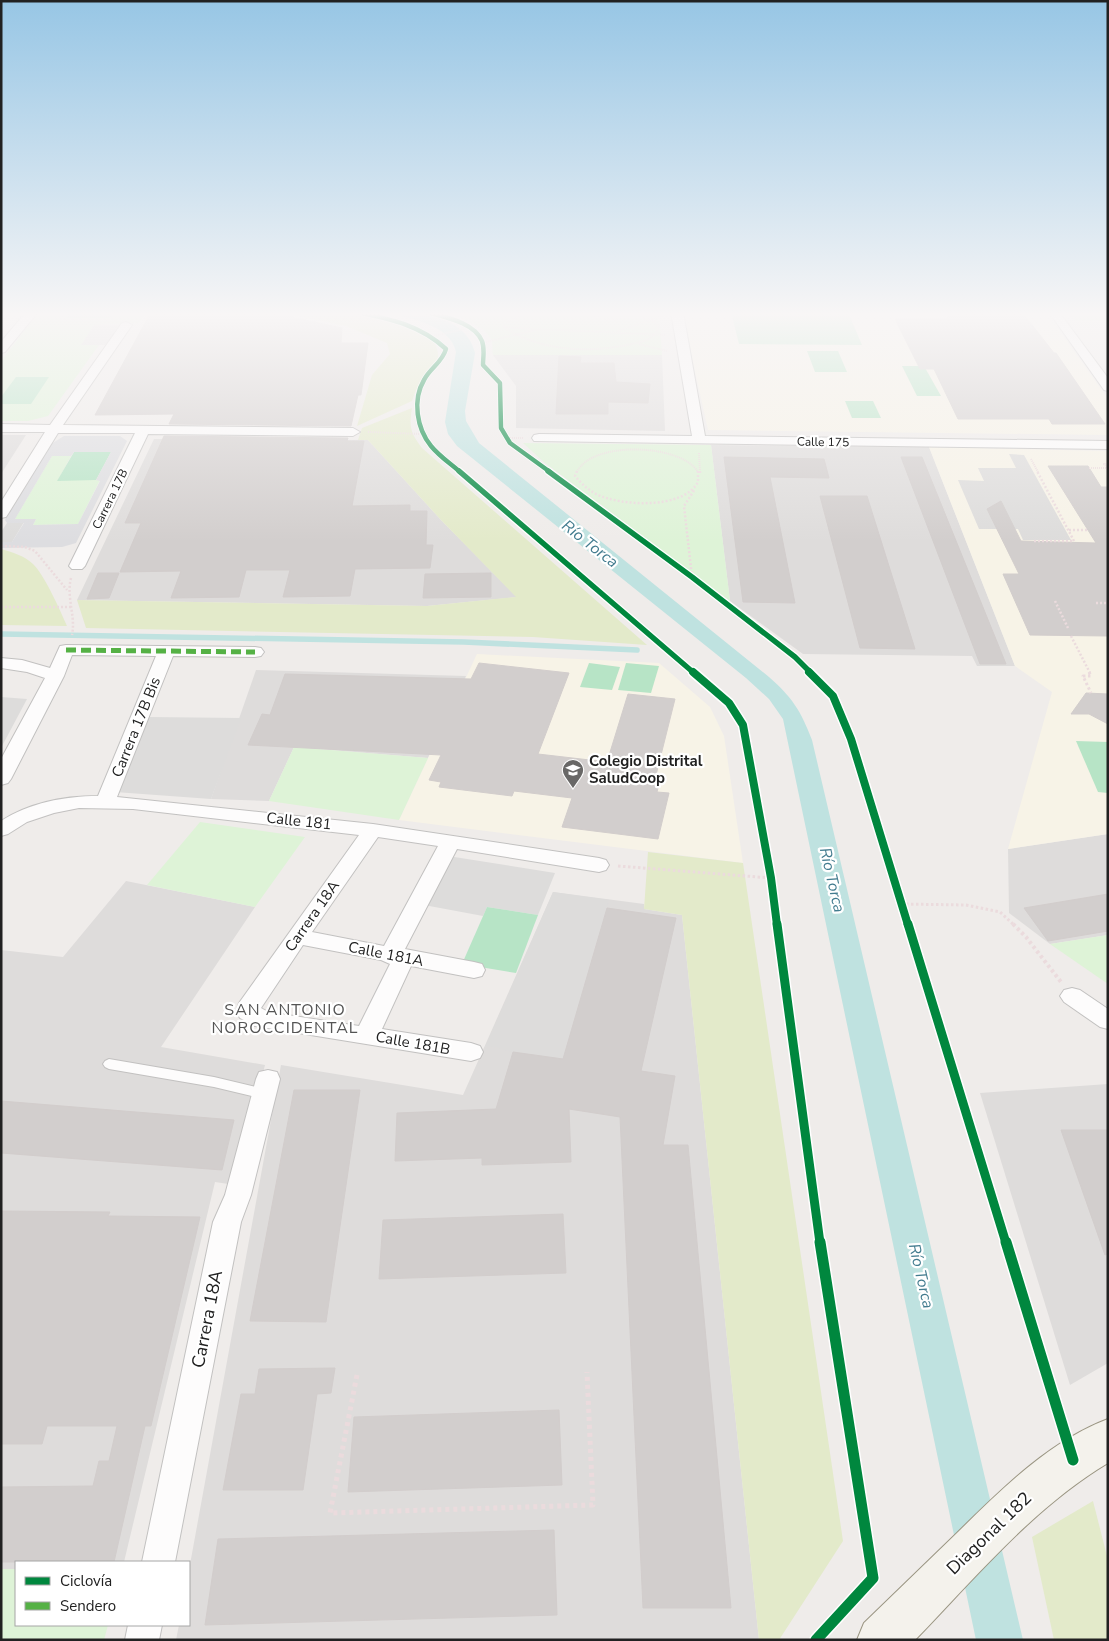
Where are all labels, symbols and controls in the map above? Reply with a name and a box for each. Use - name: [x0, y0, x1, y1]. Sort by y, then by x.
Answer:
- street label: Calle 175: [797, 434, 849, 450]
- street label: Carrera 17B: [88, 466, 132, 532]
- water label: Río Torca: [557, 515, 623, 573]
- street label: Carrera 17B Bis: [107, 674, 165, 780]
- place label: Colegio Distrital SaludCoop: [589, 751, 703, 788]
- school or university icon: Colegio Distrital SaludCoop: [561, 758, 585, 789]
- street label: Calle 181: [265, 808, 333, 834]
- water label: Río Torca: [814, 845, 850, 915]
- street label: Carrera 18A: [280, 876, 344, 956]
- street label: Calle 181A: [347, 937, 425, 971]
- district label: SAN ANTONIO NOROCCIDENTAL: [211, 999, 359, 1039]
- street label: Calle 181B: [374, 1027, 452, 1059]
- water label: Río Torca: [903, 1241, 939, 1311]
- street label: Carrera 18A: [186, 1268, 228, 1370]
- street label: Diagonal 182: [941, 1486, 1037, 1580]
- legend: [15, 1561, 190, 1626]
- text: Ciclovía: [60, 1571, 112, 1591]
- text: Sendero: [60, 1596, 116, 1616]

